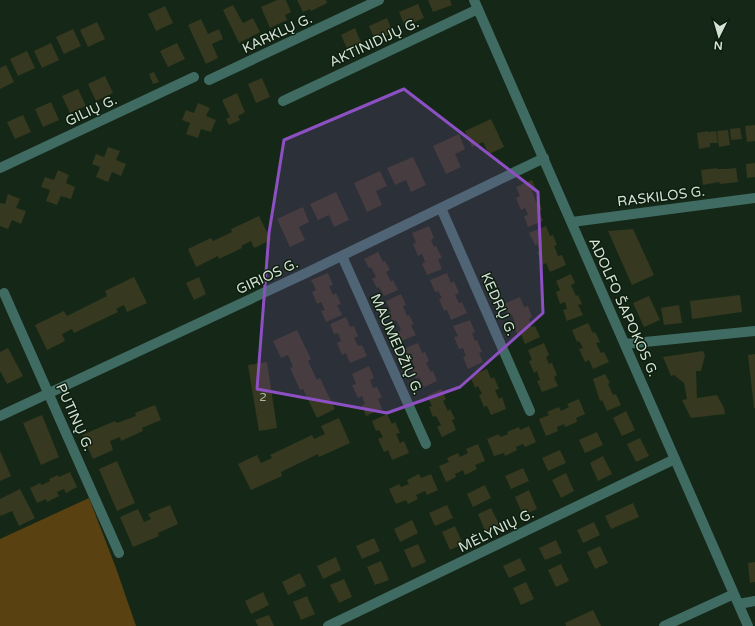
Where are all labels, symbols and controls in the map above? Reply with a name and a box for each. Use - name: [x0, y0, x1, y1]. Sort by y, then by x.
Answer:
- street label: KARKLŲ G.: [240, 10, 315, 57]
- street label: AKTINIDIJŲ G.: [327, 14, 422, 71]
- north arrow: [699, 16, 739, 56]
- text: N: [713, 39, 723, 52]
- street label: GILIŲ G.: [63, 91, 120, 130]
- street label: RASKILOS G.: [616, 183, 706, 210]
- street label: ADOLFO ŠAPOKOS G.: [585, 235, 662, 379]
- street label: GIRIOS G.: [234, 255, 301, 298]
- street label: KEDRŲ G.: [477, 270, 520, 338]
- street label: MAUMEDŽIŲ G.: [367, 291, 426, 397]
- street label: PUTINŲ G.: [52, 381, 97, 454]
- house number: 2: [259, 390, 267, 404]
- street label: MĖLYNIŲ G.: [456, 505, 537, 556]

